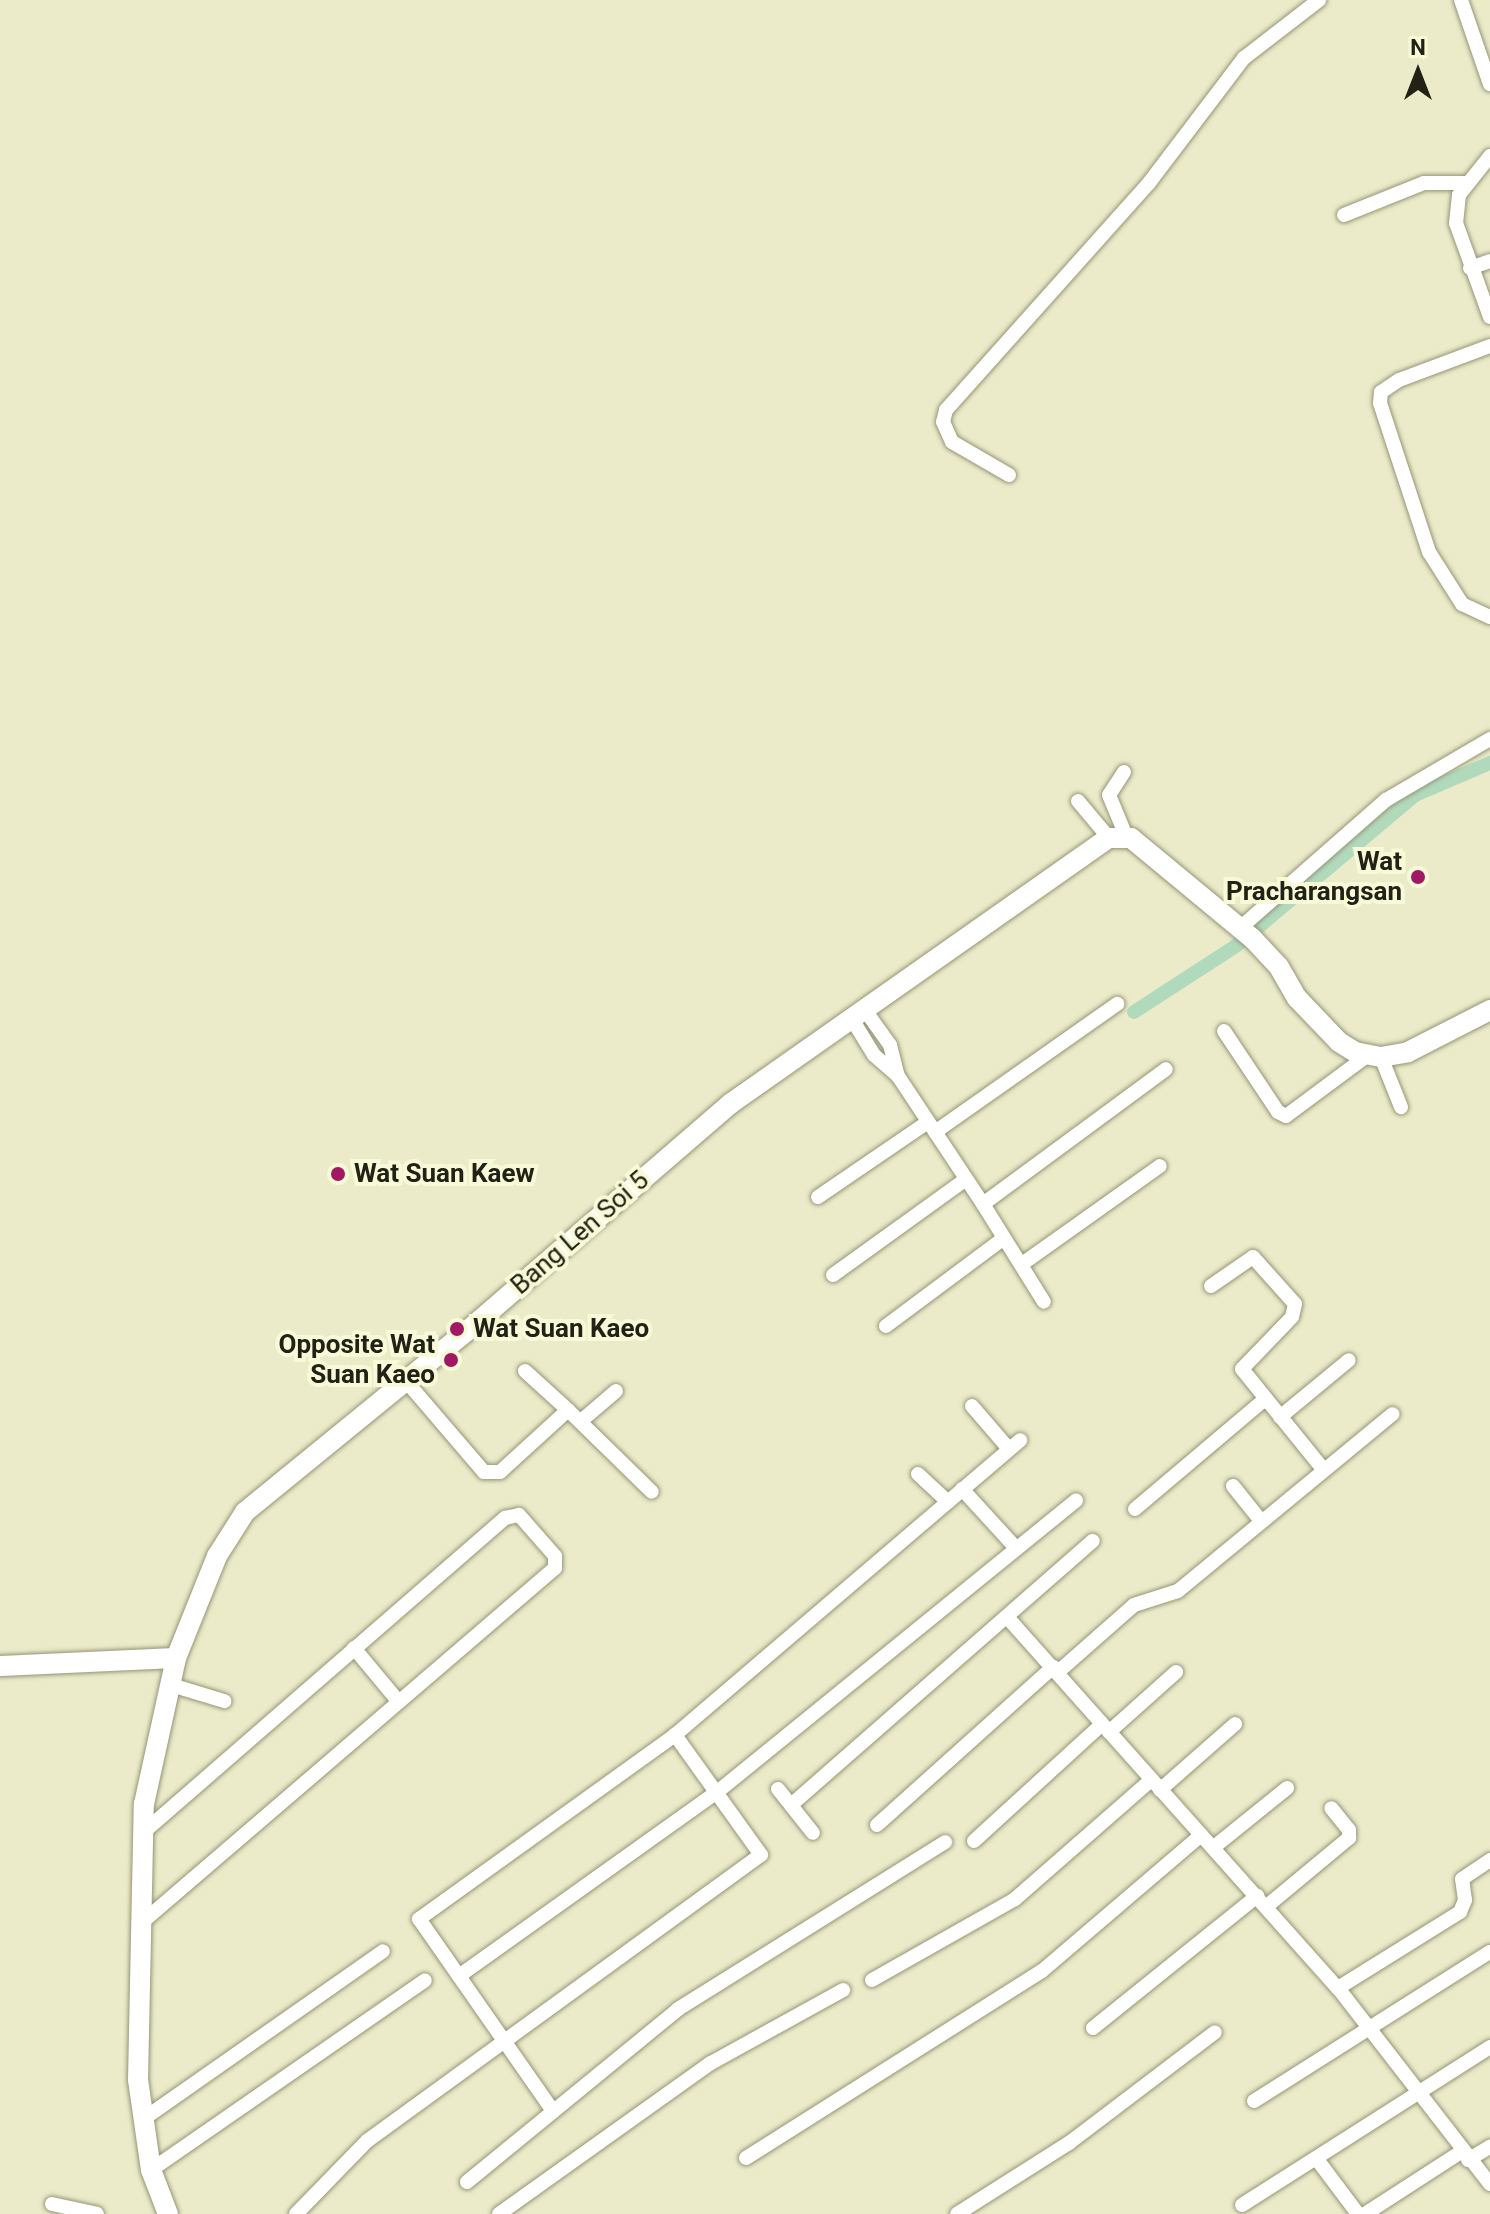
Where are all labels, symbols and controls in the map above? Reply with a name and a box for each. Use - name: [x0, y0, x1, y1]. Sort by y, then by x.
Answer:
- north arrow: [1378, 32, 1458, 112]
- text: N: [1410, 35, 1426, 60]
- place label: Wat Pracharangsan: [1226, 846, 1402, 908]
- marker: Wat Pracharangsan: [1409, 868, 1427, 886]
- place label: Wat Suan Kaew: [354, 1158, 535, 1190]
- marker: Wat Suan Kaew: [329, 1165, 347, 1183]
- street label: Bang Len Soi 5: [505, 1165, 655, 1301]
- place label: Wat Suan Kaeo: [473, 1313, 649, 1345]
- marker: Wat Suan Kaeo: [448, 1320, 466, 1338]
- place label: Opposite Wat Suan Kaeo: [279, 1329, 435, 1390]
- marker: Opposite Wat Suan Kaeo: [442, 1351, 460, 1369]

